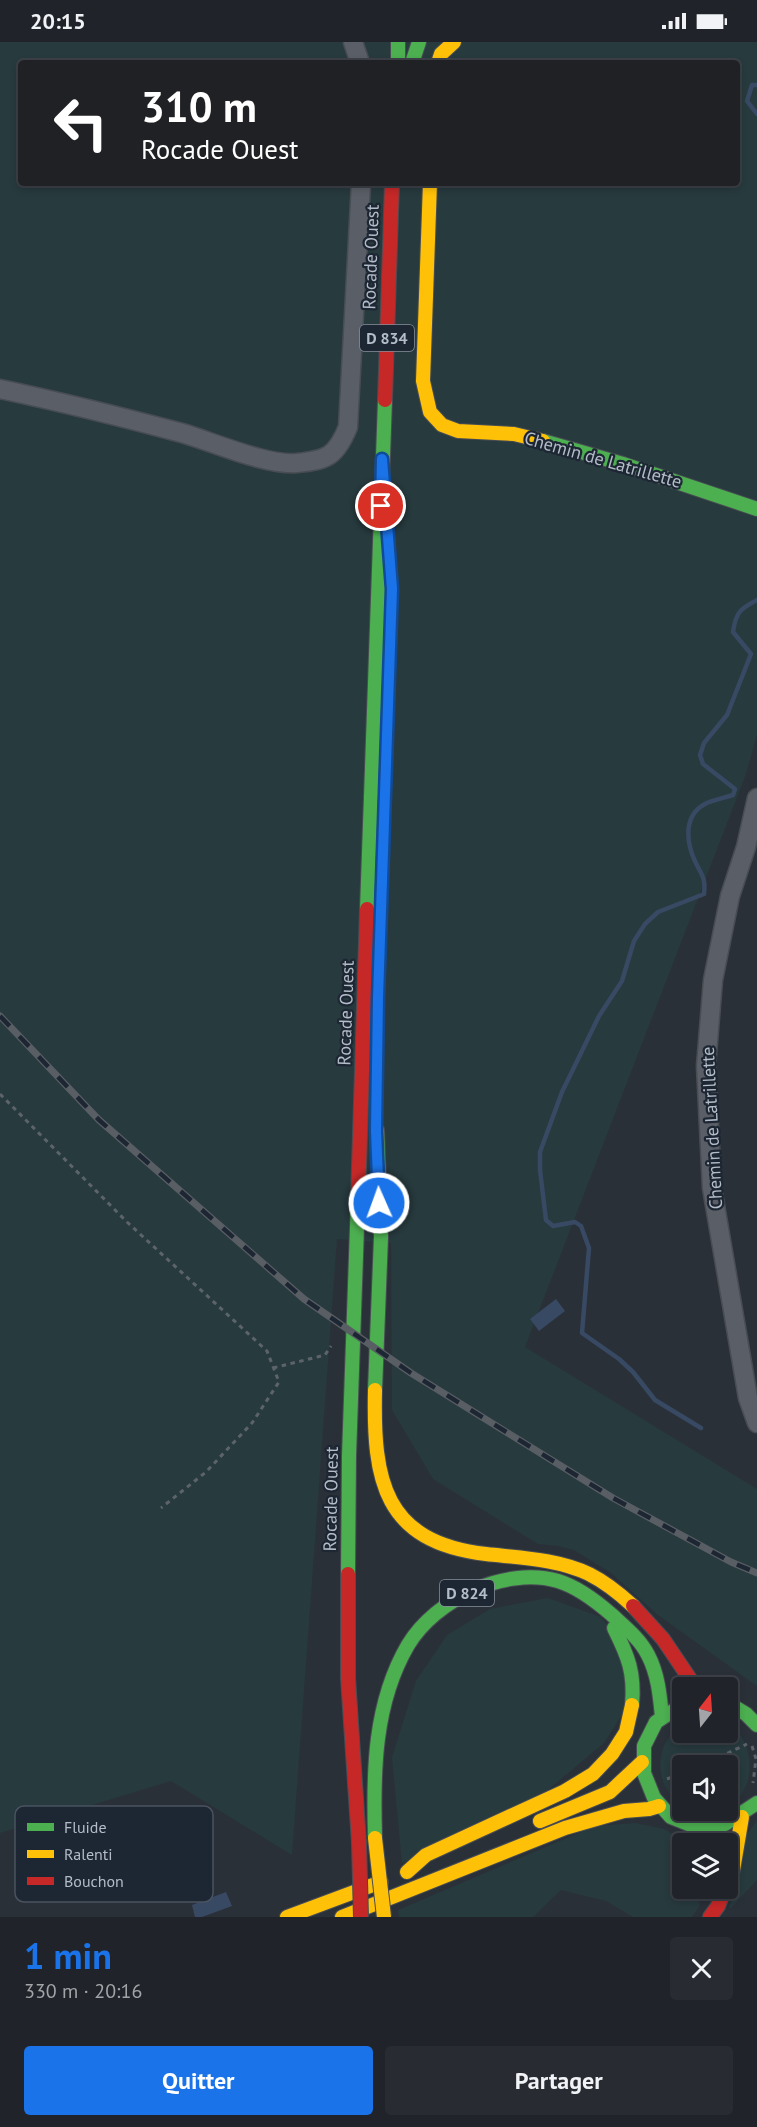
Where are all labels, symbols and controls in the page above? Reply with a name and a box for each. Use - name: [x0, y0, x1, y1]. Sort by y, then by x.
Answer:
- text: 20:15: [30, 7, 86, 35]
- text: 310 m: [141, 79, 257, 134]
- icon: left: [42, 84, 120, 162]
- text: Rocade Ouest: [141, 132, 299, 166]
- street label: Rocade Ouest: [357, 204, 384, 310]
- road number: D 834: [360, 325, 414, 351]
- street label: Chemin de Latrillette: [522, 426, 685, 493]
- pin: [355, 480, 406, 531]
- icon: arrive: [364, 489, 397, 522]
- street label: Rocade Ouest: [332, 960, 359, 1066]
- street label: Chemin de Latrillette: [696, 1046, 727, 1210]
- position arrow: [347, 1171, 411, 1235]
- street label: Rocade Ouest: [318, 1446, 343, 1552]
- road number: D 824: [440, 1580, 494, 1606]
- north arrow: [672, 1677, 738, 1743]
- map controls: [672, 1677, 738, 1899]
- button: sound: [672, 1755, 738, 1821]
- legend: [15, 1806, 213, 1902]
- text: Fluide: [64, 1817, 107, 1837]
- button: layers: [672, 1833, 738, 1899]
- text: Ralenti: [64, 1844, 113, 1864]
- text: Bouchon: [64, 1871, 124, 1891]
- text: 1 min: [24, 1932, 112, 1979]
- button: close: [670, 1937, 733, 2000]
- text: 330 m · 20:16: [24, 1978, 142, 2004]
- button: Quitter: [24, 2046, 373, 2115]
- button: Partager: [385, 2046, 733, 2115]

